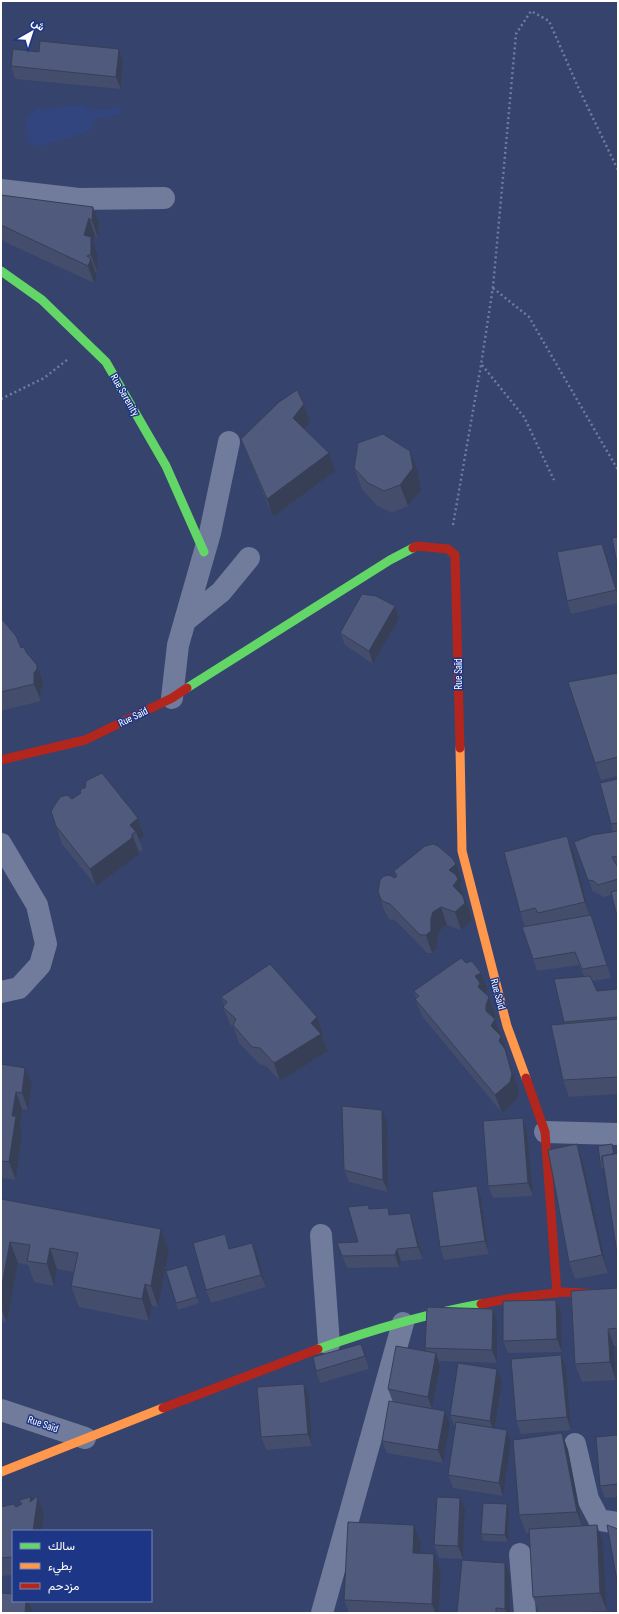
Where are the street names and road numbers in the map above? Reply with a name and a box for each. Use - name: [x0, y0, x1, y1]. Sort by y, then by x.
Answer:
- street label: Rue Serenity: [108, 371, 143, 419]
- street label: Rue Saïd: [452, 658, 465, 690]
- street label: Rue Saïd: [116, 704, 150, 730]
- street label: Rue Saïd: [488, 977, 508, 1011]
- street label: Rue Saïd: [26, 1413, 60, 1435]

